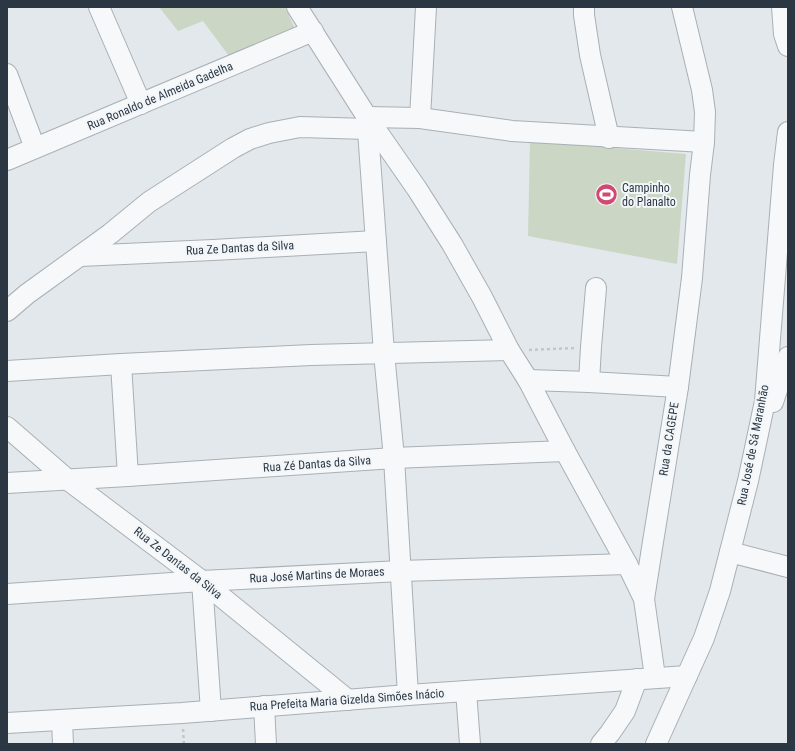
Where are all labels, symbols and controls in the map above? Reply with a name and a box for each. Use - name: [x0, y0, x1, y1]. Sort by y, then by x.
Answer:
- street label: Rua Ronaldo de Almeida Gadelha: [85, 59, 235, 133]
- place label: Campinho do Planalto: [622, 181, 676, 209]
- sports icon: Campinho do Planalto: [593, 182, 619, 208]
- street label: Rua Ze Dantas da Silva: [186, 238, 295, 258]
- street label: Rua José de Sá Maranhão: [734, 383, 772, 507]
- street label: Rua da CAGEPE: [656, 401, 682, 477]
- street label: Rua Zé Dantas da Silva: [263, 453, 372, 475]
- street label: Rua Ze Dantas da Silva: [131, 524, 225, 602]
- street label: Rua José Martins de Moraes: [249, 564, 385, 586]
- street label: Rua Prefeita Maria Gizelda Simões Inácio: [249, 686, 445, 714]

